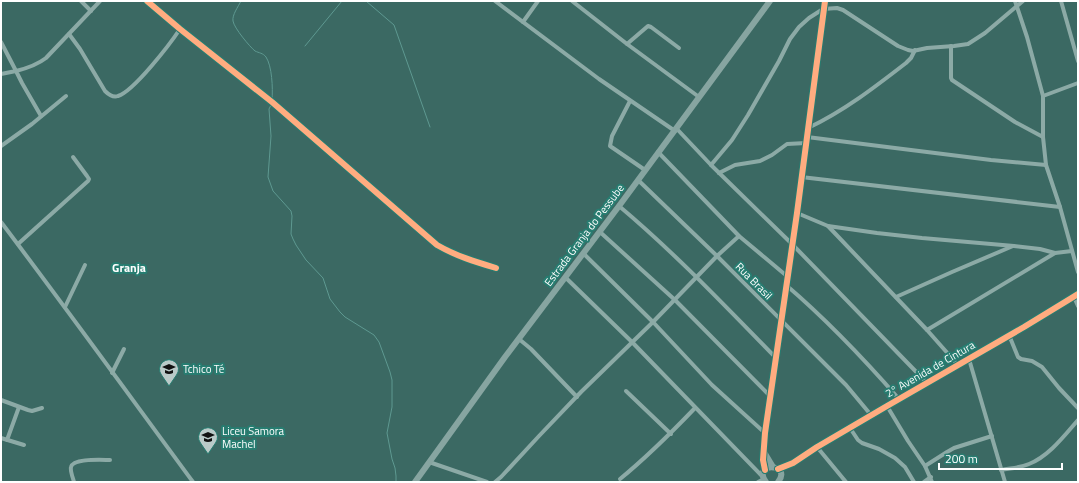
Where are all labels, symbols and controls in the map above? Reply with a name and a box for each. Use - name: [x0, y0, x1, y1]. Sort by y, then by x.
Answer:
- street label: Estrada Granja do Pessube: [540, 180, 628, 289]
- district label: Granja: [112, 258, 146, 277]
- street label: Rua Brasil: [732, 259, 776, 303]
- street label: 2° Avenida de Cintura: [882, 337, 978, 401]
- school or university icon: Tchico Té: [158, 358, 180, 386]
- place label: Tchico Té: [183, 361, 225, 377]
- place label: Liceu Samora Machel: [222, 423, 285, 452]
- school or university icon: Liceu Samora Machel: [197, 426, 219, 454]
- scale bar: [939, 445, 1062, 471]
- text: 200 m: [945, 449, 978, 468]

